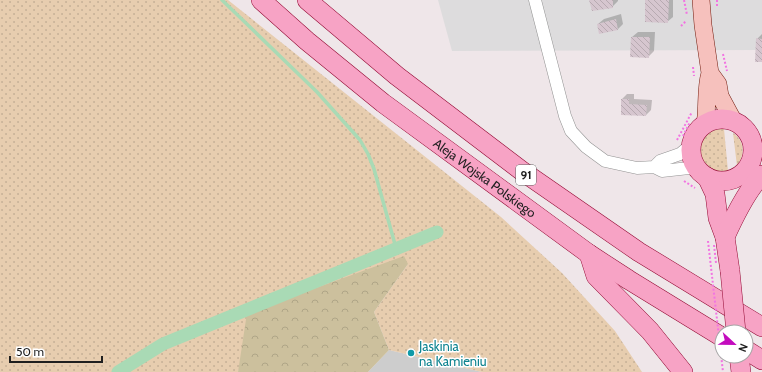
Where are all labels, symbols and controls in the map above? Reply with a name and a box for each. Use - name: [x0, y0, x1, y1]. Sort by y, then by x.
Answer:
- street label: Aleja Wojska Polskiego: [430, 135, 539, 221]
- road number: 91: [516, 165, 536, 185]
- north arrow: [714, 324, 754, 364]
- scale bar: [10, 338, 102, 364]
- place label: Jaskinia na Kamieniu: [418, 338, 487, 369]
- text: N: [735, 342, 751, 354]
- text: 50 m: [16, 344, 44, 359]
- marker: Jaskinia na Kamieniu: [406, 348, 416, 358]

